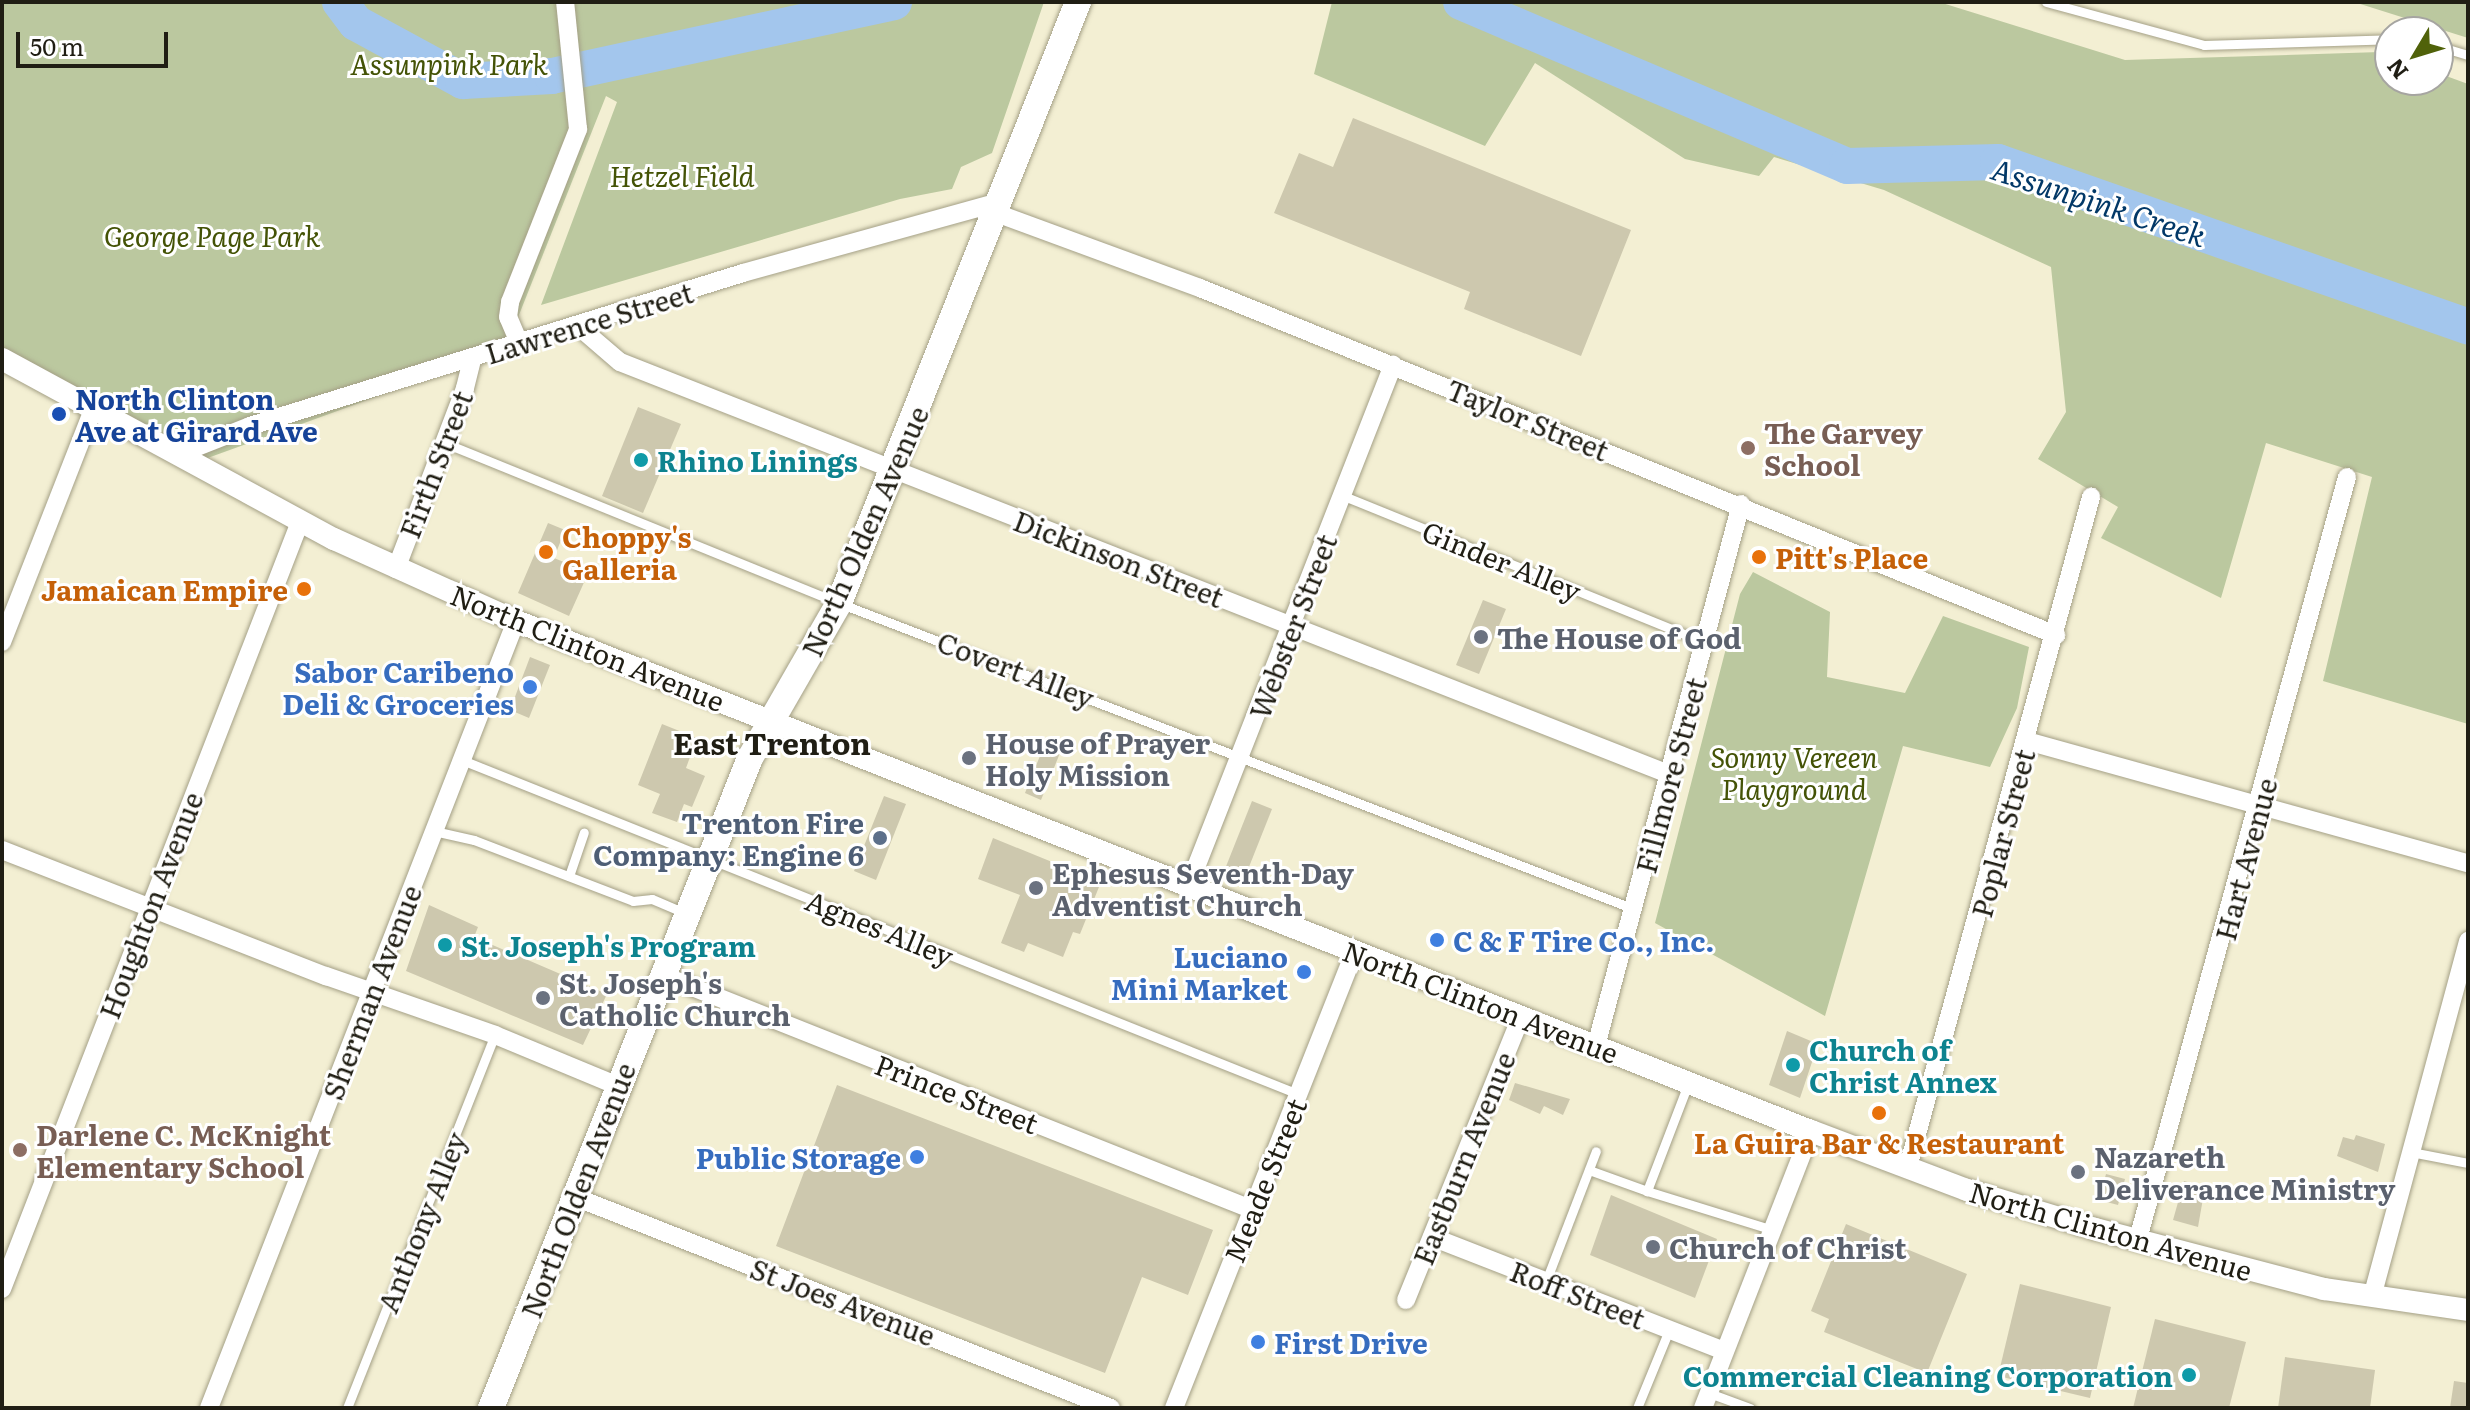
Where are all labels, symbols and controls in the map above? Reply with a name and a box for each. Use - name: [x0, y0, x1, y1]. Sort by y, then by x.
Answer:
- scale bar: [20, 16, 172, 66]
- north arrow: [2374, 16, 2454, 96]
- text: 50 m: [30, 28, 84, 63]
- park label: Assunpink Park: [350, 46, 548, 80]
- text: N: [2378, 52, 2415, 87]
- water label: Assunpink Creek: [1987, 149, 2211, 253]
- park label: Hetzel Field: [609, 158, 755, 192]
- park label: George Page Park: [104, 218, 320, 252]
- street label: Lawrence Street: [481, 274, 697, 370]
- street label: Taylor Street: [1442, 371, 1614, 467]
- place label: North Clinton Ave at Girard Ave: [75, 381, 318, 447]
- street label: Firth Street: [392, 386, 478, 542]
- street label: North Olden Avenue: [794, 401, 934, 661]
- marker: North Clinton Ave at Girard Ave: [50, 405, 68, 423]
- place label: The Garvey School: [1764, 415, 1923, 481]
- marker: The Garvey School: [1739, 439, 1757, 457]
- place label: Rhino Linings: [657, 443, 858, 477]
- marker: Rhino Linings: [632, 451, 650, 469]
- street label: Dickinson Street: [1009, 503, 1229, 613]
- street label: Ginder Alley: [1418, 513, 1586, 607]
- place label: Choppy's Galleria: [562, 519, 692, 585]
- street label: Webster Street: [1241, 529, 1343, 723]
- place label: Pitt's Place: [1775, 540, 1928, 574]
- marker: Choppy's Galleria: [537, 543, 555, 561]
- marker: Pitt's Place: [1750, 548, 1768, 566]
- place label: Jamaican Empire: [41, 572, 288, 606]
- street label: North Clinton Avenue: [446, 577, 730, 717]
- marker: Jamaican Empire: [295, 580, 313, 598]
- place label: The House of God: [1497, 620, 1742, 654]
- street label: Covert Alley: [933, 624, 1099, 714]
- marker: The House of God: [1472, 628, 1490, 646]
- place label: Sabor Caribeno Deli & Groceries: [282, 654, 514, 720]
- street label: Fillmore Street: [1628, 673, 1712, 877]
- marker: Sabor Caribeno Deli & Groceries: [521, 678, 539, 696]
- district label: East Trenton: [673, 724, 871, 760]
- place label: House of Prayer Holy Mission: [985, 725, 1210, 791]
- park label: Sonny Vereen Playground: [1710, 739, 1878, 805]
- street label: Poplar Street: [1963, 745, 2041, 921]
- marker: House of Prayer Holy Mission: [960, 749, 978, 767]
- street label: Hart Avenue: [2207, 774, 2283, 944]
- street label: Houghton Avenue: [91, 787, 209, 1023]
- place label: Trenton Fire Company: Engine 6: [593, 805, 864, 871]
- marker: Trenton Fire Company: Engine 6: [871, 829, 889, 847]
- place label: Ephesus Seventh-Day Adventist Church: [1052, 855, 1354, 921]
- marker: Ephesus Seventh-Day Adventist Church: [1027, 879, 1045, 897]
- street label: Sherman Avenue: [315, 880, 427, 1104]
- street label: Agnes Alley: [801, 882, 959, 972]
- place label: C & F Tire Co., Inc.: [1453, 923, 1715, 957]
- place label: St. Joseph's Program: [461, 928, 756, 962]
- marker: C & F Tire Co., Inc.: [1428, 931, 1446, 949]
- street label: North Clinton Avenue: [1339, 933, 1623, 1069]
- marker: St. Joseph's Program: [436, 936, 454, 954]
- place label: Luciano Mini Market: [1111, 939, 1288, 1005]
- marker: Luciano Mini Market: [1295, 963, 1313, 981]
- place label: St. Joseph's Catholic Church: [559, 965, 791, 1031]
- marker: St. Joseph's Catholic Church: [534, 989, 552, 1007]
- place label: Church of Christ Annex: [1809, 1032, 1997, 1098]
- street label: Prince Street: [871, 1047, 1043, 1139]
- street label: Eastburn Avenue: [1405, 1047, 1521, 1269]
- marker: Church of Christ Annex: [1784, 1056, 1802, 1074]
- street label: North Olden Avenue: [513, 1058, 641, 1322]
- street label: Meade Street: [1216, 1093, 1312, 1267]
- marker: La Guira Bar & Restaurant: [1870, 1104, 1888, 1122]
- place label: Darlene C. McKnight Elementary School: [36, 1117, 331, 1183]
- place label: La Guira Bar & Restaurant: [1694, 1125, 2064, 1159]
- street label: Anthony Alley: [370, 1127, 472, 1317]
- place label: Nazareth Deliverance Ministry: [2094, 1139, 2395, 1205]
- place label: Public Storage: [696, 1140, 901, 1174]
- marker: Darlene C. McKnight Elementary School: [11, 1141, 29, 1159]
- marker: Public Storage: [908, 1148, 926, 1166]
- marker: Nazareth Deliverance Ministry: [2069, 1163, 2087, 1181]
- street label: North Clinton Avenue: [1966, 1174, 2256, 1286]
- place label: Church of Christ: [1669, 1230, 1907, 1264]
- marker: Church of Christ: [1644, 1238, 1662, 1256]
- street label: St Joes Avenue: [746, 1250, 940, 1352]
- street label: Roff Street: [1506, 1253, 1650, 1335]
- place label: First Drive: [1274, 1325, 1428, 1359]
- marker: First Drive: [1249, 1333, 1267, 1351]
- place label: Commercial Cleaning Corporation: [1683, 1358, 2173, 1392]
- marker: Commercial Cleaning Corporation: [2180, 1366, 2198, 1384]

